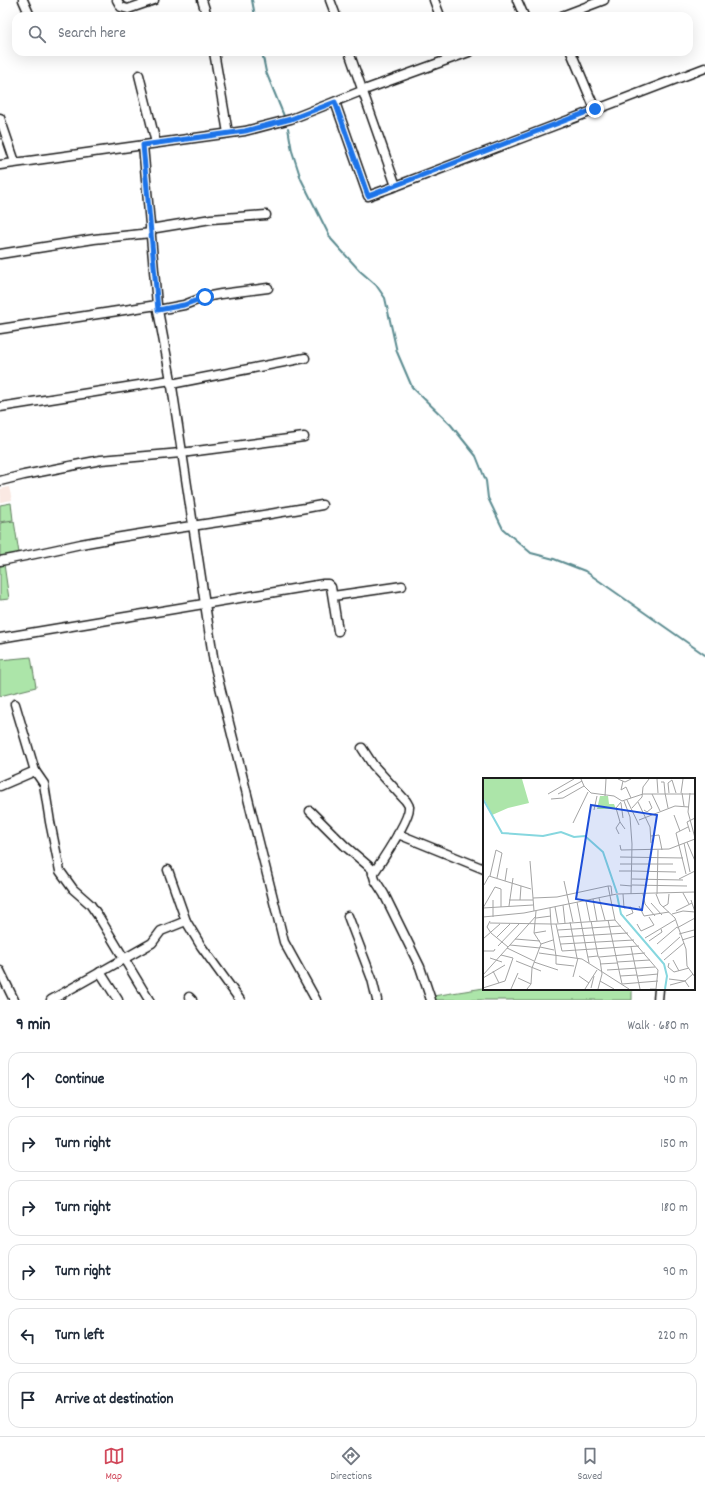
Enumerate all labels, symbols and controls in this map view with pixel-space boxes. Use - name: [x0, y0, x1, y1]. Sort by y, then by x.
- search box: [12, 12, 693, 56]
- icon: search: [26, 23, 48, 45]
- text: Search here: [58, 23, 126, 45]
- route end: [586, 100, 604, 118]
- route start: [196, 288, 214, 306]
- inset map: [483, 778, 695, 990]
- text: 9 min: [16, 1014, 50, 1038]
- text: Walk · 680 m: [628, 1017, 689, 1036]
- icon: ahead: [17, 1069, 39, 1091]
- text: Continue: [55, 1069, 104, 1091]
- text: 40 m: [664, 1071, 688, 1090]
- icon: right: [17, 1133, 39, 1155]
- text: Turn right: [55, 1133, 111, 1155]
- text: 150 m: [660, 1135, 688, 1154]
- icon: right: [17, 1197, 39, 1219]
- text: Turn right: [55, 1197, 111, 1219]
- text: 180 m: [661, 1199, 688, 1218]
- icon: right: [17, 1261, 39, 1283]
- text: Turn right: [55, 1261, 111, 1283]
- text: 90 m: [663, 1263, 688, 1282]
- icon: left: [17, 1325, 39, 1347]
- text: Turn left: [55, 1325, 104, 1347]
- text: 220 m: [658, 1327, 688, 1346]
- icon: arrive: [17, 1389, 39, 1411]
- text: Arrive at destination: [55, 1389, 173, 1411]
- tab: Map: [103, 1445, 125, 1485]
- tab: Directions: [330, 1445, 372, 1485]
- tab: Saved: [578, 1445, 602, 1485]

